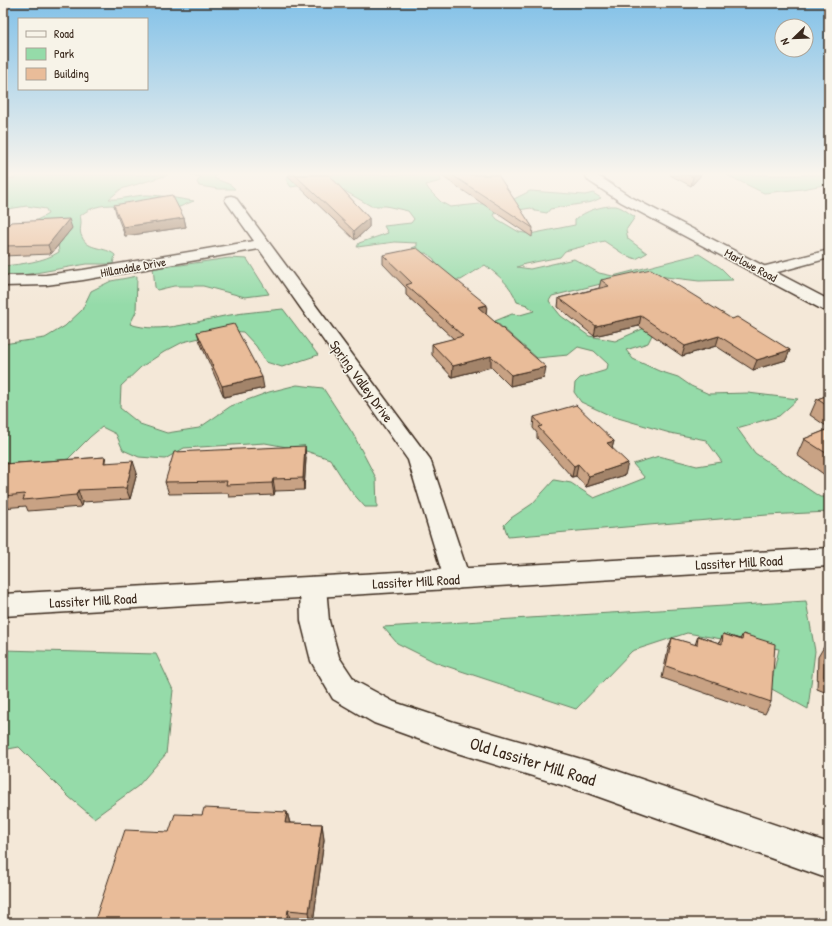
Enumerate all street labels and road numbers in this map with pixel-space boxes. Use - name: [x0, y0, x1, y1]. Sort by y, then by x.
- street label: Marlowe Road: [722, 244, 781, 286]
- street label: Hillandale Drive: [99, 253, 167, 281]
- street label: Spring Valley Drive: [325, 336, 398, 427]
- street label: Lassiter Mill Road: [695, 550, 784, 574]
- street label: Lassiter Mill Road: [372, 569, 461, 593]
- street label: Lassiter Mill Road: [49, 588, 138, 612]
- street label: Old Lassiter Mill Road: [467, 731, 599, 791]

